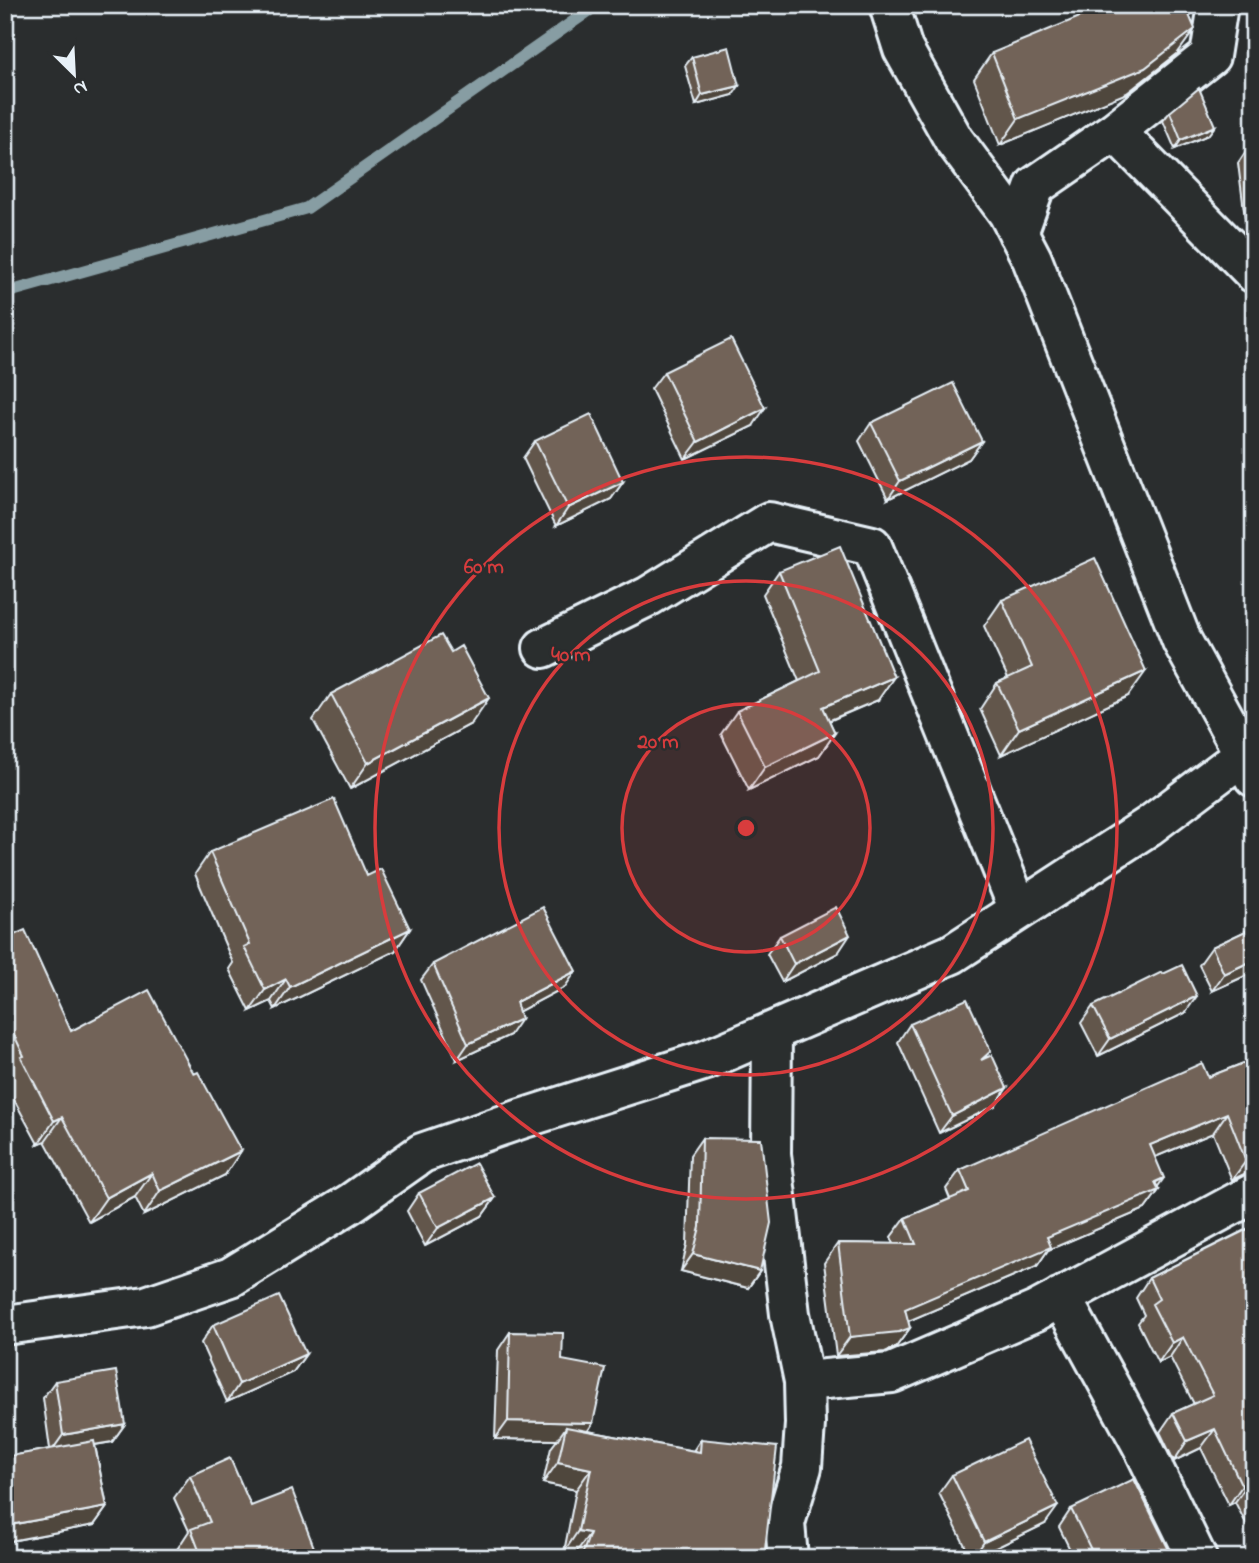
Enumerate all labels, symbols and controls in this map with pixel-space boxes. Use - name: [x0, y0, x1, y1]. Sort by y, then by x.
- north arrow: [38, 38, 108, 108]
- text: N: [68, 72, 91, 102]
- text: 60 m: [464, 553, 504, 583]
- text: 40 m: [551, 641, 591, 671]
- text: 20 m: [636, 728, 679, 758]
- centre of rings: [734, 816, 758, 840]

